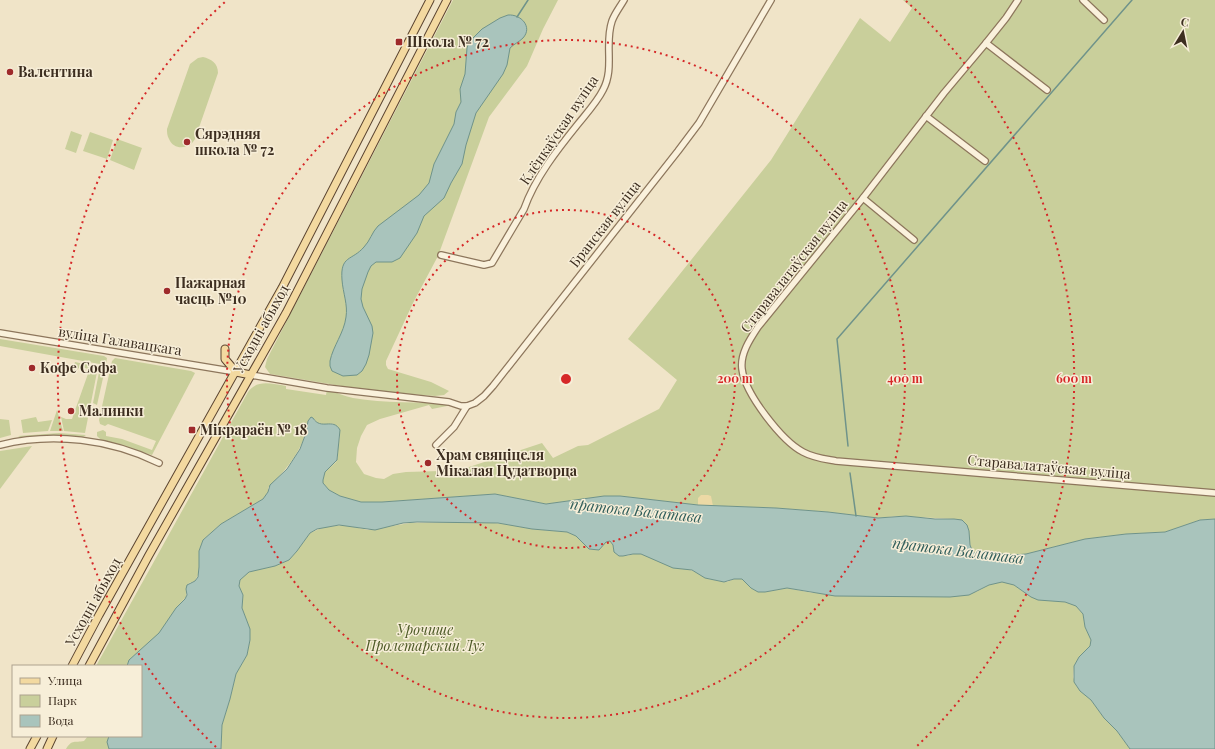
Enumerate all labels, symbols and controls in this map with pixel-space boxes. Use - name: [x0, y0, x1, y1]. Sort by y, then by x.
- north arrow: [1163, 12, 1203, 52]
- text: С: [1180, 14, 1190, 30]
- place label: Школа № 72: [407, 32, 489, 51]
- marker: Школа № 72: [394, 37, 404, 47]
- place label: Валентина: [18, 62, 93, 81]
- marker: Валентина: [5, 67, 15, 77]
- street label: Клёнкаўская вуліца: [515, 71, 602, 188]
- place label: Сярэдняя школа № 72: [195, 124, 274, 159]
- marker: Сярэдняя школа № 72: [182, 137, 192, 147]
- street label: Бранская вуліца: [565, 176, 645, 271]
- street label: Старавалатаўская вуліца: [736, 195, 852, 336]
- place label: Пажарная часць №10: [175, 273, 246, 308]
- street label: Усходні абыход: [228, 280, 293, 377]
- marker: Пажарная часць №10: [162, 286, 172, 296]
- street label: вуліца Галавацкага: [57, 321, 183, 360]
- place label: Кофе Софа: [40, 358, 118, 377]
- marker: Кофе Софа: [27, 363, 37, 373]
- text: 200 m: [717, 370, 753, 386]
- text: 400 m: [887, 370, 923, 386]
- text: 600 m: [1056, 370, 1092, 386]
- centre of rings: [559, 372, 573, 386]
- place label: Малинки: [79, 401, 144, 420]
- marker: Малинки: [66, 406, 76, 416]
- place label: Мікрараён № 18: [200, 420, 308, 439]
- marker: Мікрараён № 18: [187, 425, 197, 435]
- place label: Храм свяціцеля Мікалая Цудатворца: [436, 445, 578, 480]
- street label: Старавалатаўская вуліца: [967, 450, 1132, 483]
- marker: Храм свяціцеля Мікалая Цудатворца: [423, 458, 433, 468]
- water label: пратока Валатава: [569, 493, 703, 527]
- water label: пратока Валатава: [891, 532, 1025, 568]
- street label: Усходні абыход: [60, 553, 125, 650]
- park label: Урочище Пролетарский Луг: [364, 620, 485, 655]
- legend: [12, 665, 142, 737]
- text: Улица: [47, 672, 82, 688]
- text: Парк: [48, 692, 77, 708]
- text: Вода: [48, 712, 74, 728]

